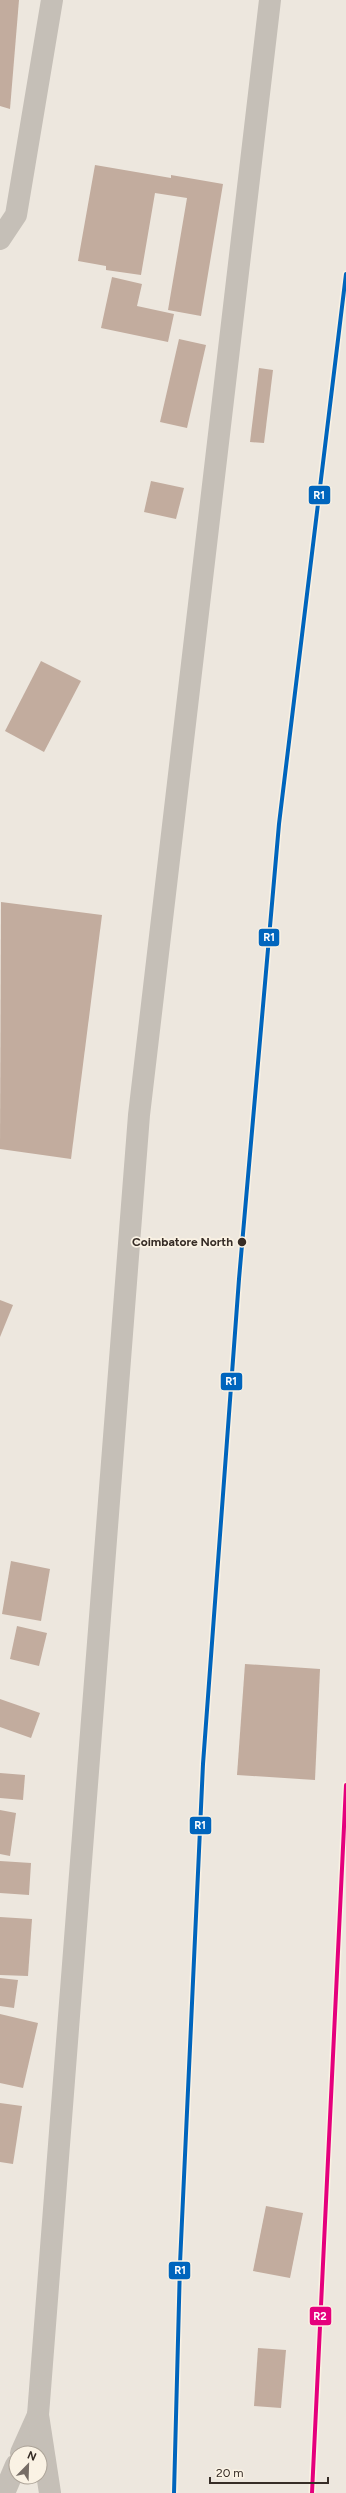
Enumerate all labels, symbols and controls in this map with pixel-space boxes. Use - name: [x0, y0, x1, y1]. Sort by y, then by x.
- line badge: R1: [308, 485, 331, 505]
- text: R1: [313, 489, 325, 502]
- line badge: R1: [258, 928, 280, 947]
- text: R1: [263, 931, 275, 944]
- place label: Coimbatore North: [132, 1235, 233, 1249]
- marker: Coimbatore North: [236, 1236, 248, 1248]
- line badge: R1: [220, 1372, 243, 1391]
- text: R1: [225, 1375, 237, 1388]
- line badge: R1: [189, 1816, 212, 1835]
- text: R1: [194, 1819, 206, 1832]
- line badge: R1: [168, 2261, 191, 2280]
- text: R1: [174, 2264, 186, 2277]
- line badge: R2: [309, 2306, 332, 2326]
- text: R2: [313, 2310, 327, 2323]
- north arrow: [8, 2445, 48, 2485]
- text: N: [25, 2449, 38, 2464]
- scale bar: [210, 2459, 328, 2485]
- text: 20 m: [216, 2466, 244, 2480]

